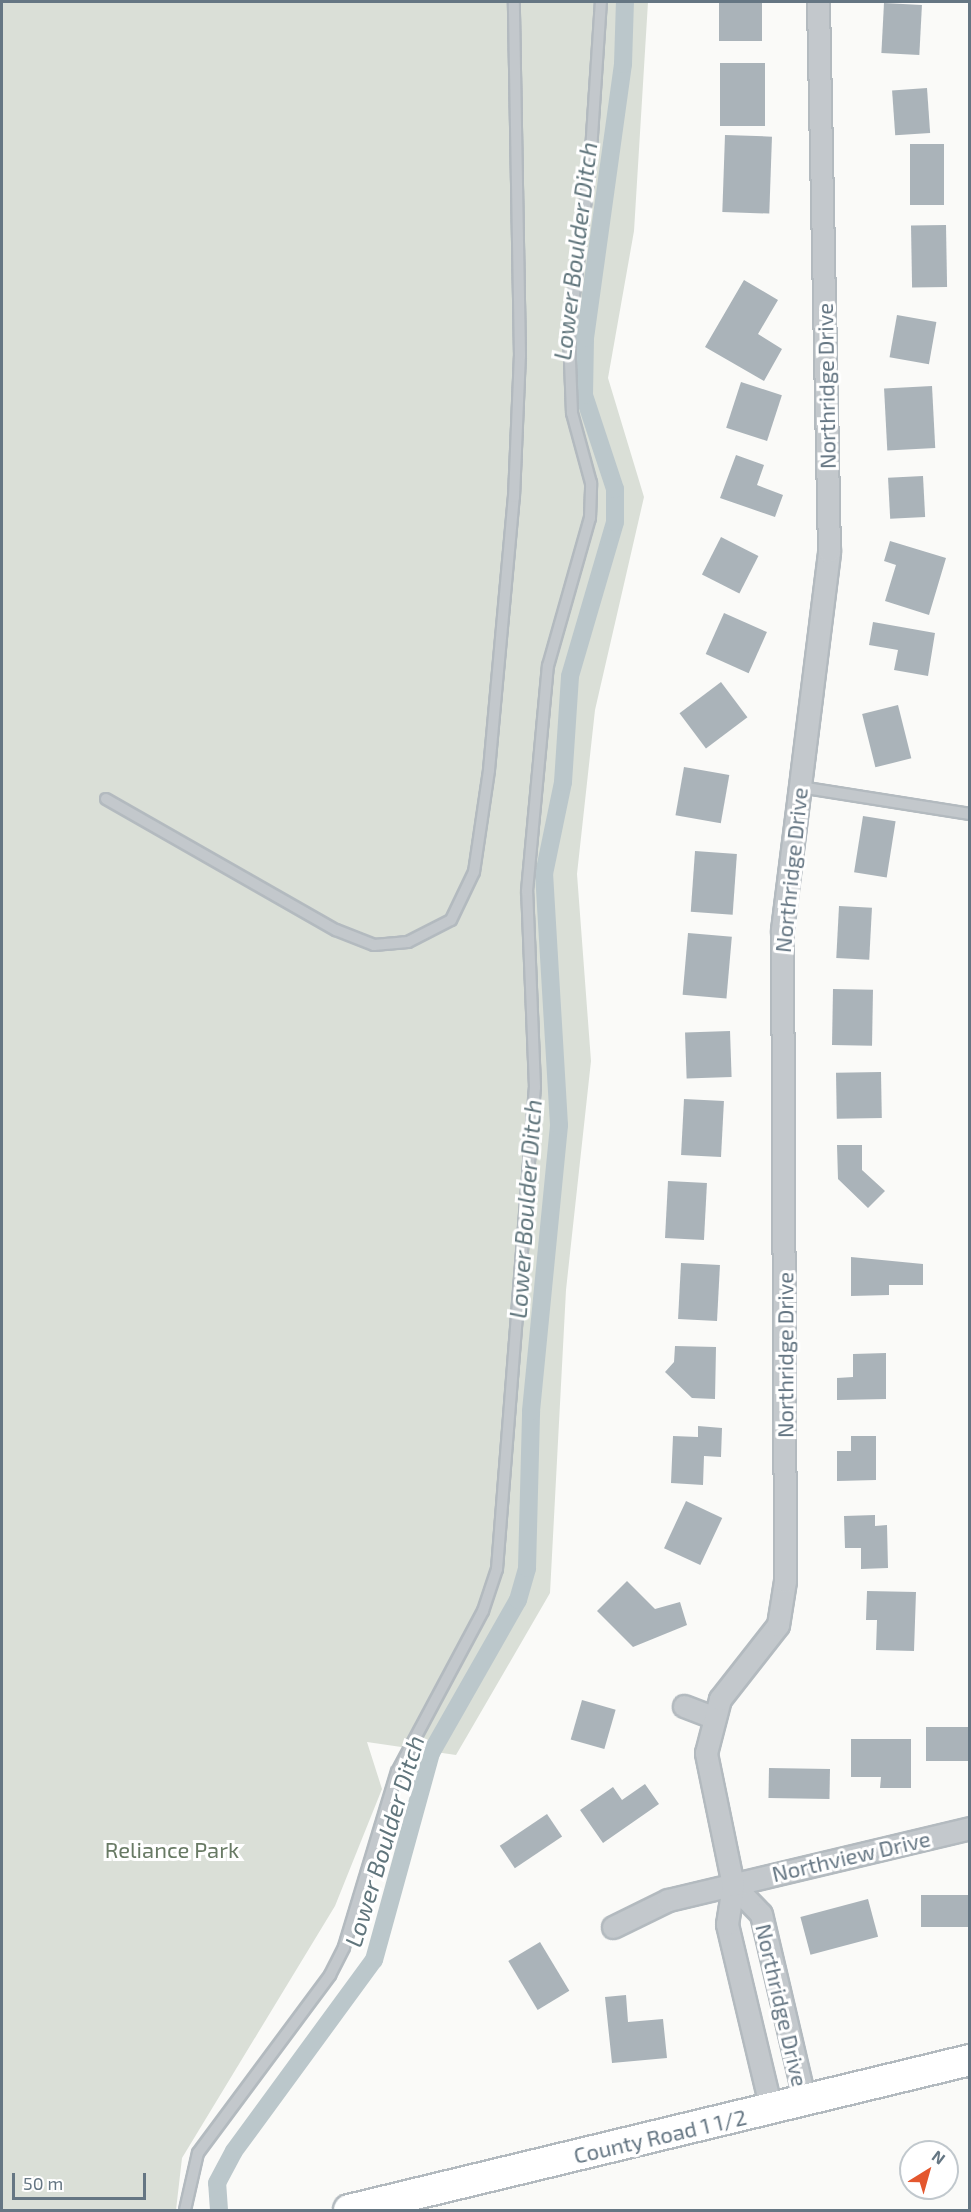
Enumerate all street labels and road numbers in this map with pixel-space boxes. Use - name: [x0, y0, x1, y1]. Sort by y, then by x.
- street label: Northridge Drive: [811, 303, 841, 469]
- street label: Northridge Drive: [769, 786, 813, 954]
- street label: Northridge Drive: [772, 1272, 798, 1438]
- street label: Northview Drive: [769, 1825, 933, 1887]
- street label: Northridge Drive: [750, 1921, 814, 2089]
- street label: County Road 1 1/2: [571, 2103, 749, 2169]

